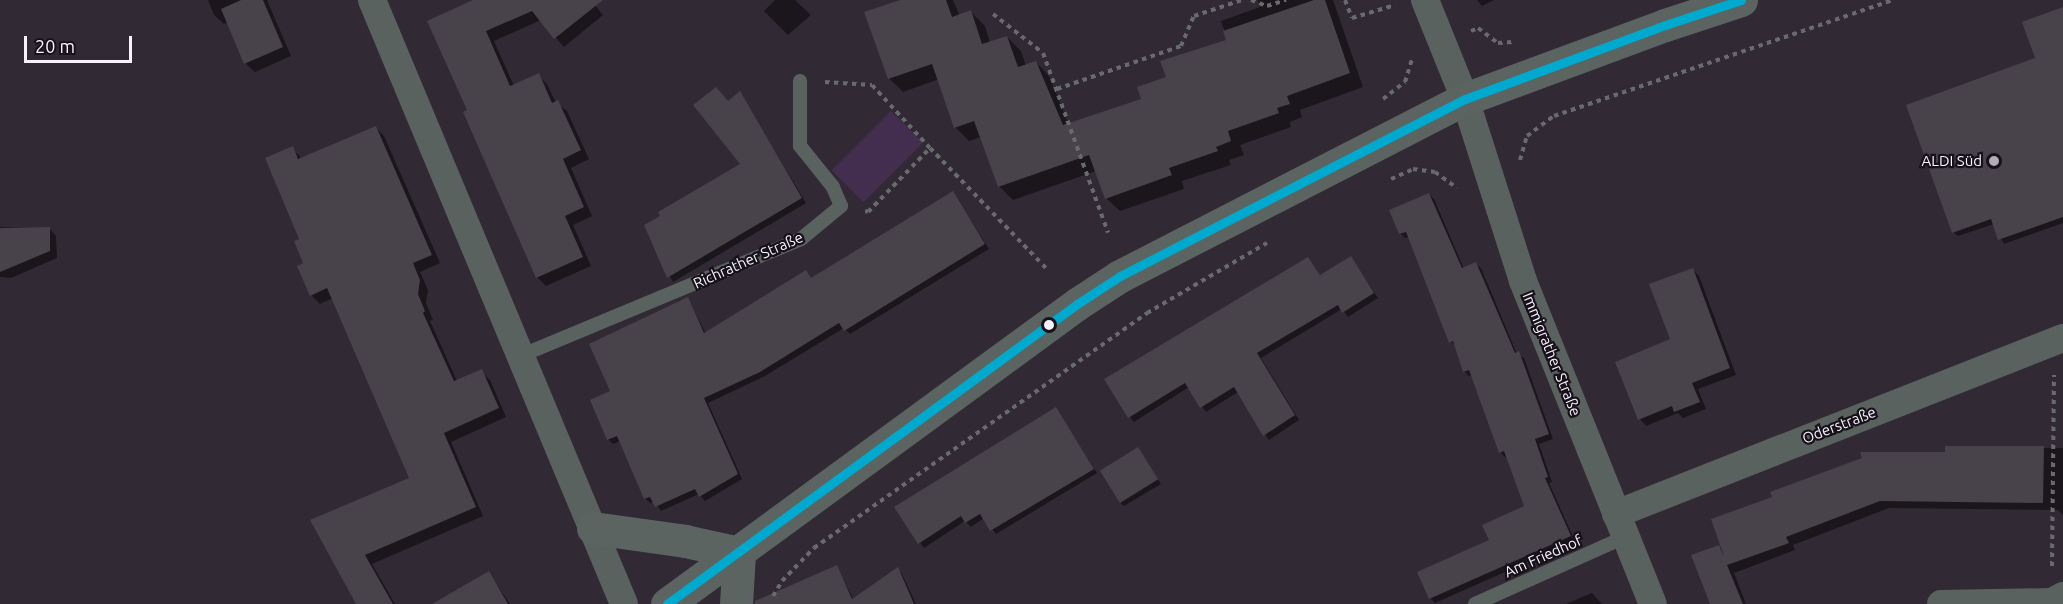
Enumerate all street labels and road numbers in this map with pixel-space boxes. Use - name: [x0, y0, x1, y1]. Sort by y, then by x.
- street label: Richrather Straße: [690, 228, 806, 292]
- street label: Immigrather Straße: [1519, 290, 1585, 418]
- street label: Oderstraße: [1800, 403, 1878, 447]
- street label: Am Friedhof: [1501, 531, 1585, 581]

